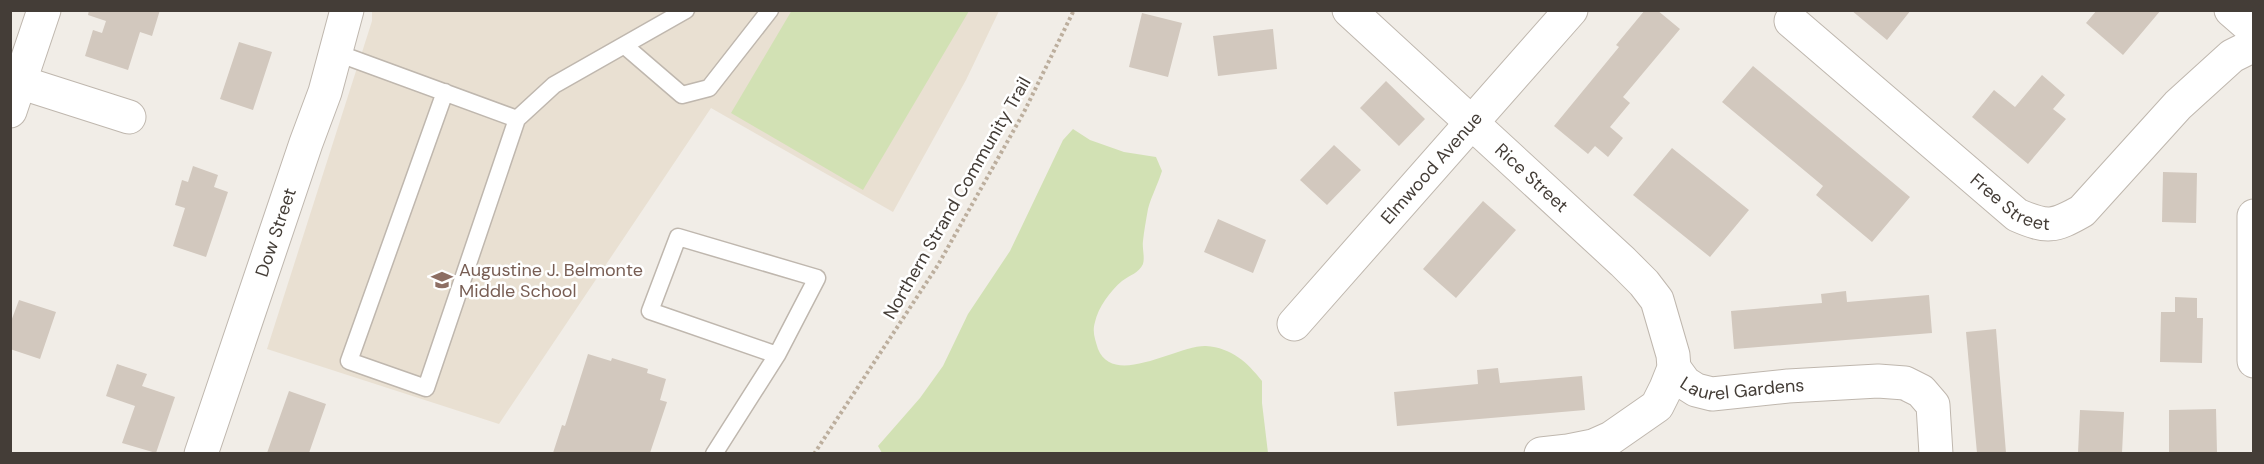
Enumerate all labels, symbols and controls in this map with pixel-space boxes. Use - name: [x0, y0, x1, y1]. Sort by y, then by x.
- street label: Northern Strand Community Trail: [878, 73, 1036, 323]
- street label: Elmwood Avenue: [1376, 107, 1488, 229]
- street label: Rice Street: [1490, 138, 1573, 218]
- street label: Free Street: [1965, 168, 2050, 236]
- street label: Dow Street: [250, 185, 302, 280]
- place label: Augustine J. Belmonte Middle School: [459, 258, 643, 303]
- school or university icon: Augustine J. Belmonte Middle School: [430, 268, 454, 292]
- street label: Laurel Gardens: [1676, 371, 1805, 407]

